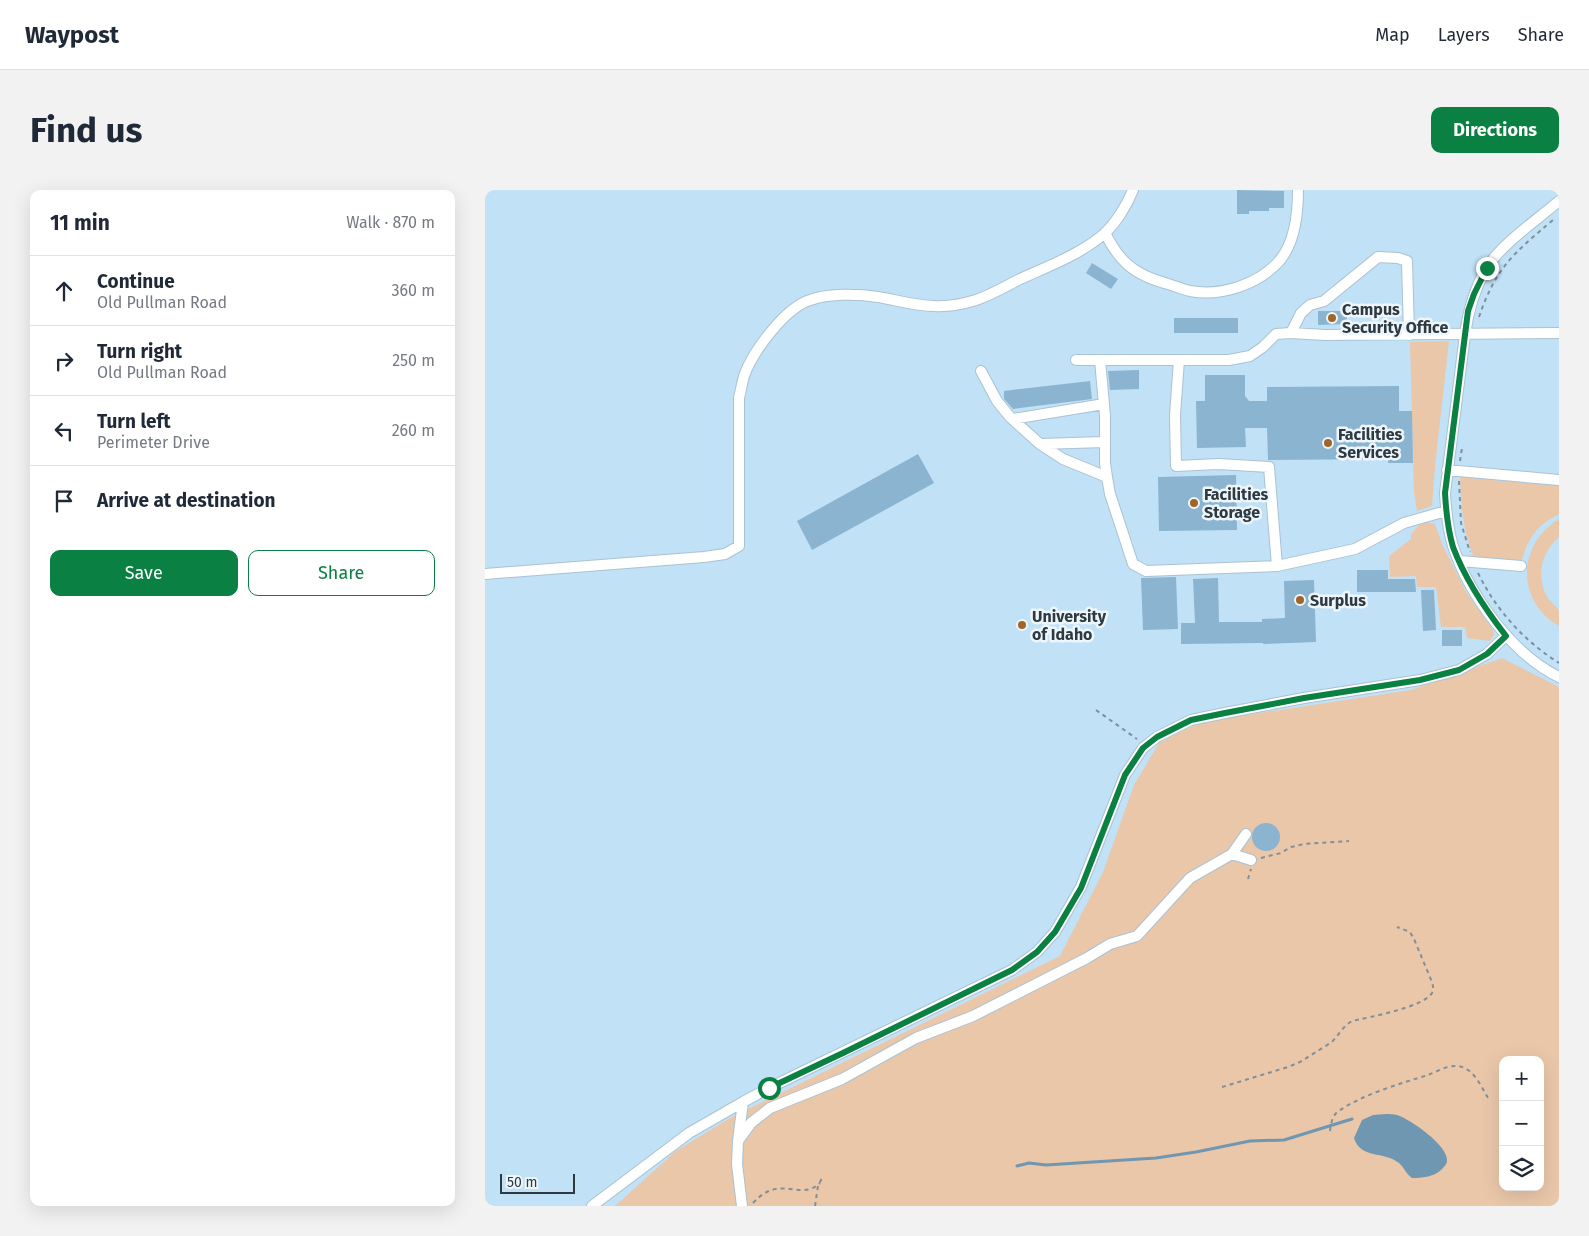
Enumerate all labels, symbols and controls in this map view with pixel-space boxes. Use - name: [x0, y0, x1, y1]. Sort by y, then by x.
- text: Waypost: [25, 21, 119, 49]
- text: Map: [1375, 24, 1410, 46]
- text: Layers: [1438, 24, 1490, 46]
- text: Share: [1518, 24, 1564, 46]
- button: Directions: [1431, 107, 1559, 153]
- text: Find us: [30, 109, 142, 151]
- text: 11 min: [50, 210, 110, 236]
- text: Walk · 870 m: [346, 213, 435, 232]
- route end: [1476, 257, 1499, 280]
- text: Continue: [97, 270, 175, 293]
- icon: ahead: [50, 277, 78, 305]
- text: 360 m: [392, 281, 435, 300]
- text: Old Pullman Road: [97, 293, 227, 312]
- place label: Campus Security Office: [1342, 300, 1448, 337]
- marker: Campus Security Office: [1326, 312, 1338, 324]
- text: Turn right: [97, 340, 182, 363]
- icon: right: [50, 347, 78, 375]
- text: 250 m: [392, 351, 435, 370]
- text: Old Pullman Road: [97, 363, 227, 382]
- text: Turn left: [97, 410, 171, 433]
- icon: left: [50, 417, 78, 445]
- text: 260 m: [392, 421, 435, 440]
- place label: Facilities Services: [1338, 425, 1403, 462]
- text: Perimeter Drive: [97, 433, 210, 452]
- marker: Facilities Services: [1322, 437, 1334, 449]
- place label: Facilities Storage: [1204, 485, 1269, 522]
- icon: arrive: [50, 487, 78, 515]
- text: Arrive at destination: [97, 489, 276, 512]
- marker: Facilities Storage: [1188, 497, 1200, 509]
- button: Save: [50, 550, 238, 596]
- button: Share: [248, 550, 435, 596]
- place label: Surplus: [1310, 591, 1366, 610]
- marker: Surplus: [1294, 594, 1306, 606]
- place label: University of Idaho: [1032, 607, 1107, 644]
- marker: University of Idaho: [1016, 619, 1028, 631]
- map controls: [1499, 1056, 1544, 1191]
- button: +: [1499, 1056, 1544, 1101]
- route start: [758, 1077, 781, 1100]
- button: −: [1499, 1101, 1544, 1146]
- button: layers: [1499, 1146, 1544, 1191]
- scale bar: [500, 1171, 575, 1194]
- text: 50 m: [507, 1174, 538, 1191]

